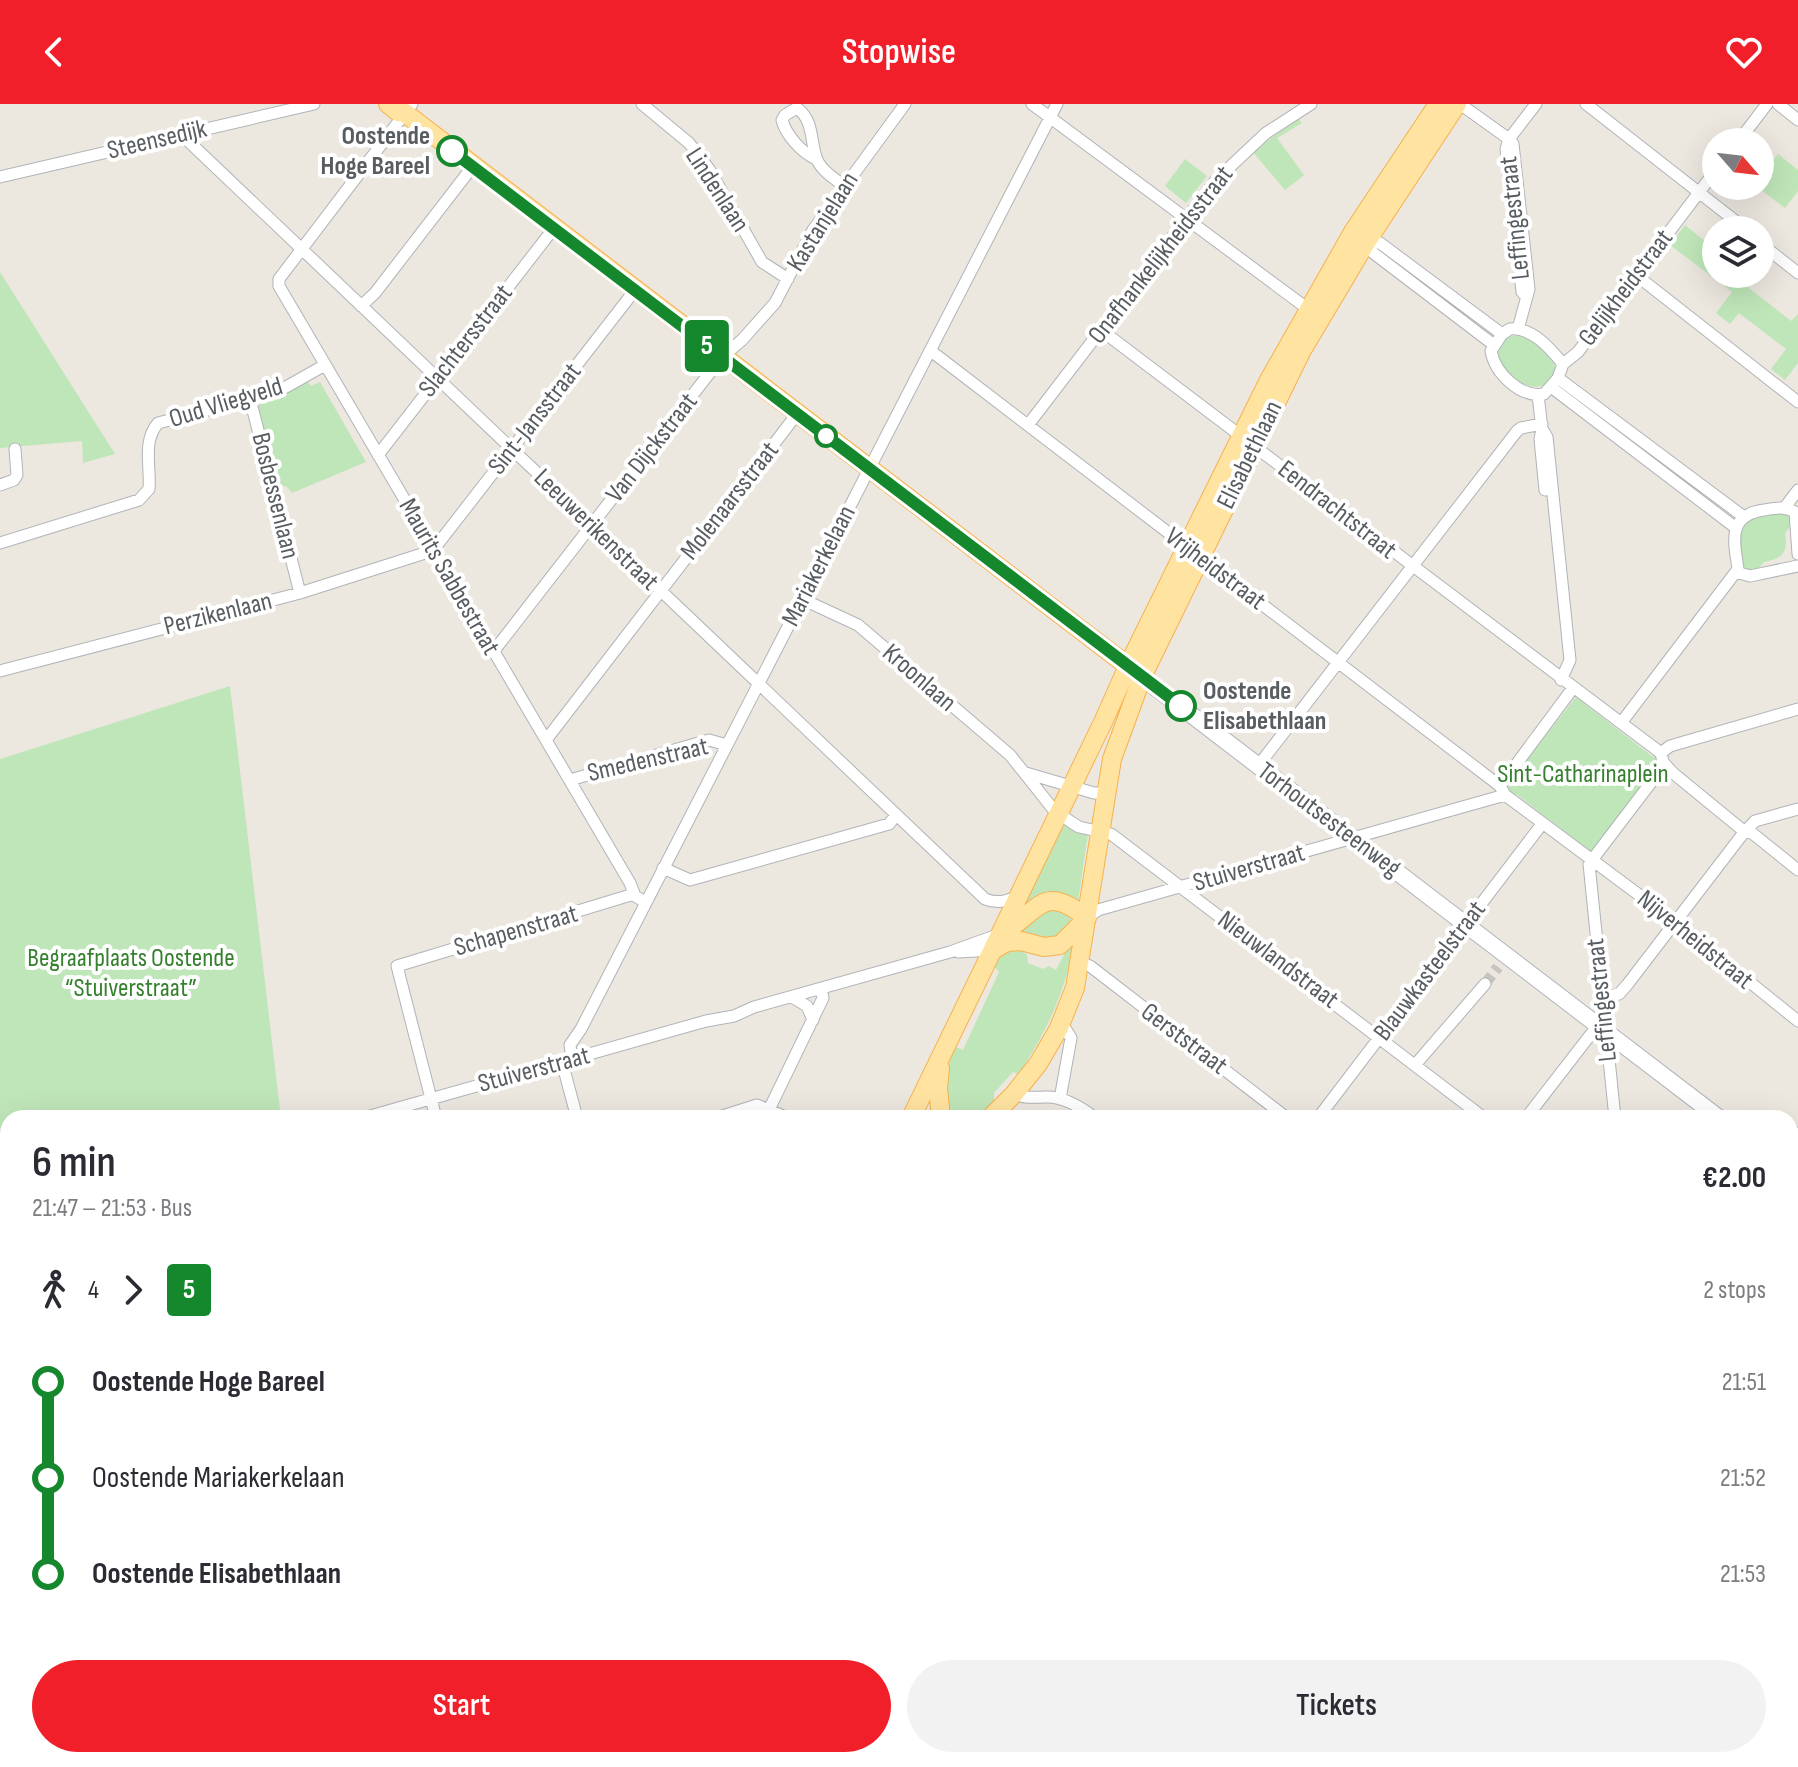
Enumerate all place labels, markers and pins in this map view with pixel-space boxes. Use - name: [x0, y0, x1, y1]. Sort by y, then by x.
- place label: Oostende Hoge Bareel: [321, 121, 430, 182]
- marker: Oostende Hoge Bareel: [437, 136, 467, 166]
- unlabelled marker: [815, 425, 837, 447]
- place label: Oostende Elisabethlaan: [1203, 676, 1326, 737]
- marker: Oostende Elisabethlaan: [1166, 691, 1196, 721]

